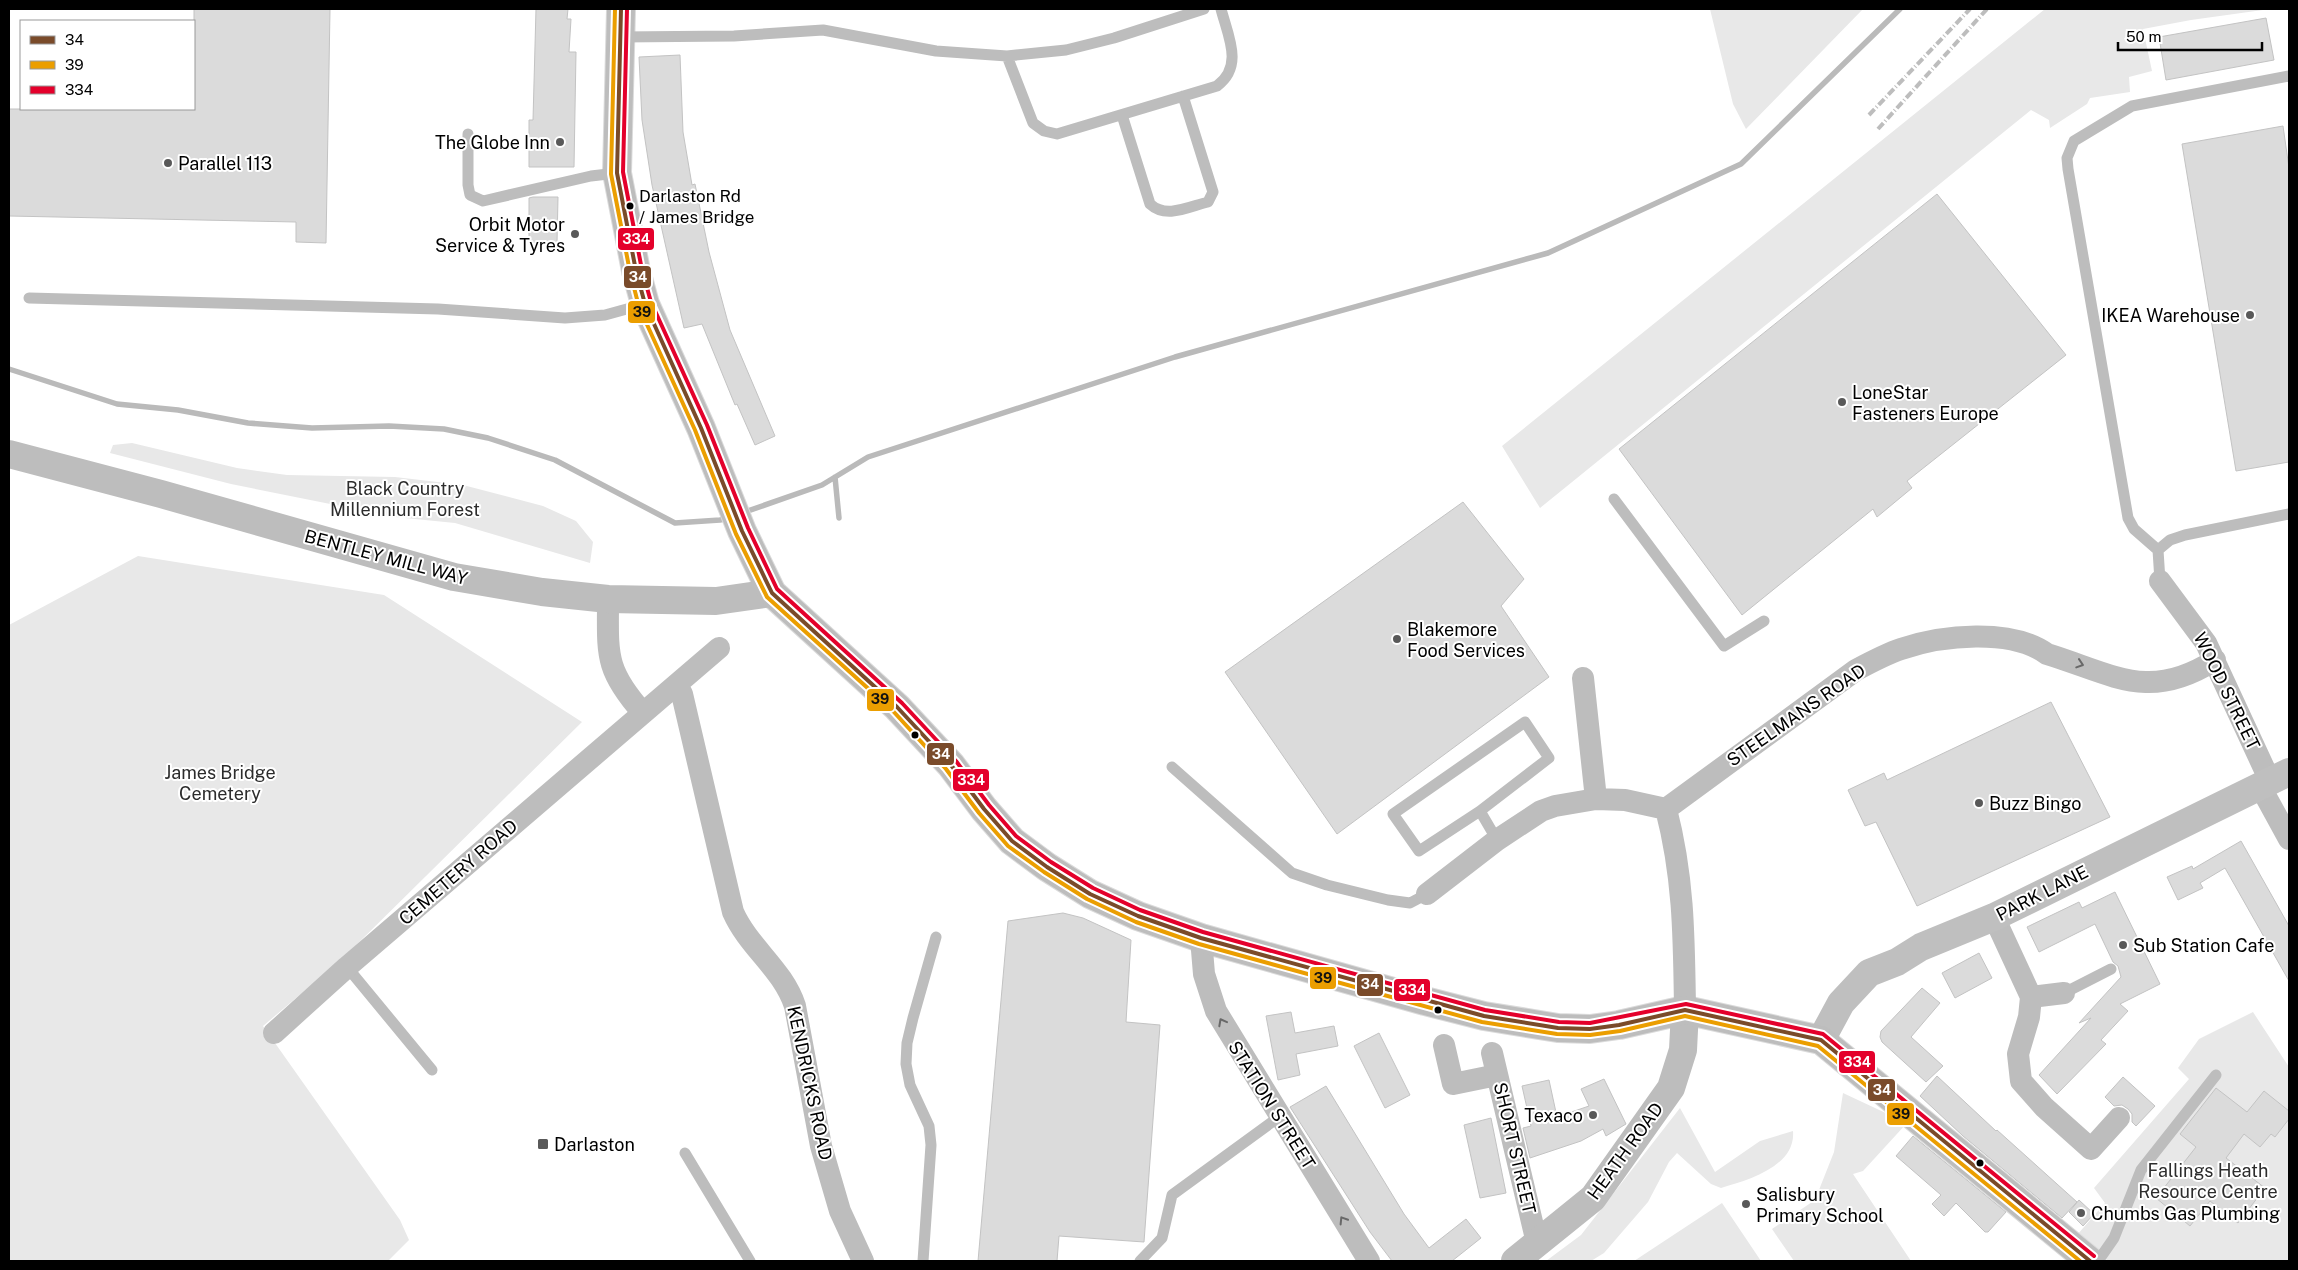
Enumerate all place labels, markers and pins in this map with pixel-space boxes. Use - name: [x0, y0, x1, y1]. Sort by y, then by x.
- place label: The Globe Inn: [435, 132, 550, 153]
- marker: The Globe Inn: [554, 136, 566, 148]
- place label: Parallel 113: [178, 153, 272, 174]
- marker: Parallel 113: [162, 157, 174, 169]
- place label: Darlaston Rd / James Bridge: [639, 186, 754, 227]
- marker: Darlaston Rd / James Bridge: [625, 201, 635, 211]
- place label: Orbit Motor Service & Tyres: [435, 214, 565, 256]
- marker: Orbit Motor Service & Tyres: [569, 228, 581, 240]
- place label: IKEA Warehouse: [2101, 305, 2240, 326]
- marker: IKEA Warehouse: [2244, 309, 2256, 321]
- place label: LoneStar Fasteners Europe: [1852, 382, 1999, 424]
- marker: LoneStar Fasteners Europe: [1836, 396, 1848, 408]
- place label: Blakemore Food Services: [1407, 619, 1525, 661]
- marker: Blakemore Food Services: [1391, 633, 1403, 645]
- unlabelled marker: [910, 730, 920, 740]
- place label: Buzz Bingo: [1989, 793, 2082, 814]
- marker: Buzz Bingo: [1973, 797, 1985, 809]
- place label: Sub Station Cafe: [2133, 935, 2274, 956]
- marker: Sub Station Cafe: [2117, 939, 2129, 951]
- unlabelled marker: [1433, 1005, 1443, 1015]
- place label: Texaco: [1524, 1105, 1583, 1126]
- marker: Texaco: [1587, 1109, 1599, 1121]
- place label: Darlaston: [554, 1134, 635, 1155]
- marker: Darlaston: [536, 1137, 550, 1151]
- unlabelled marker: [1975, 1158, 1985, 1168]
- place label: Salisbury Primary School: [1756, 1184, 1884, 1226]
- marker: Salisbury Primary School: [1740, 1198, 1752, 1210]
- place label: Chumbs Gas Plumbing: [2091, 1203, 2280, 1224]
- marker: Chumbs Gas Plumbing: [2075, 1207, 2087, 1219]

